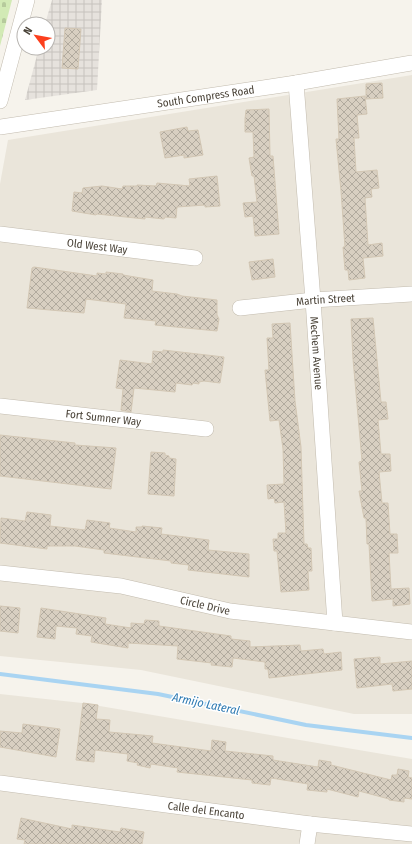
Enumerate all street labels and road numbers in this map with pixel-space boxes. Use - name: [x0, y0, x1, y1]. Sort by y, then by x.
- street label: South Compress Road: [156, 83, 255, 110]
- street label: Old West Way: [66, 236, 128, 256]
- street label: Martin Street: [295, 291, 356, 308]
- street label: Mechem Avenue: [308, 316, 326, 390]
- street label: Fort Sumner Way: [65, 407, 142, 428]
- street label: Circle Drive: [179, 593, 231, 617]
- street label: Calle del Encanto: [167, 799, 246, 822]

